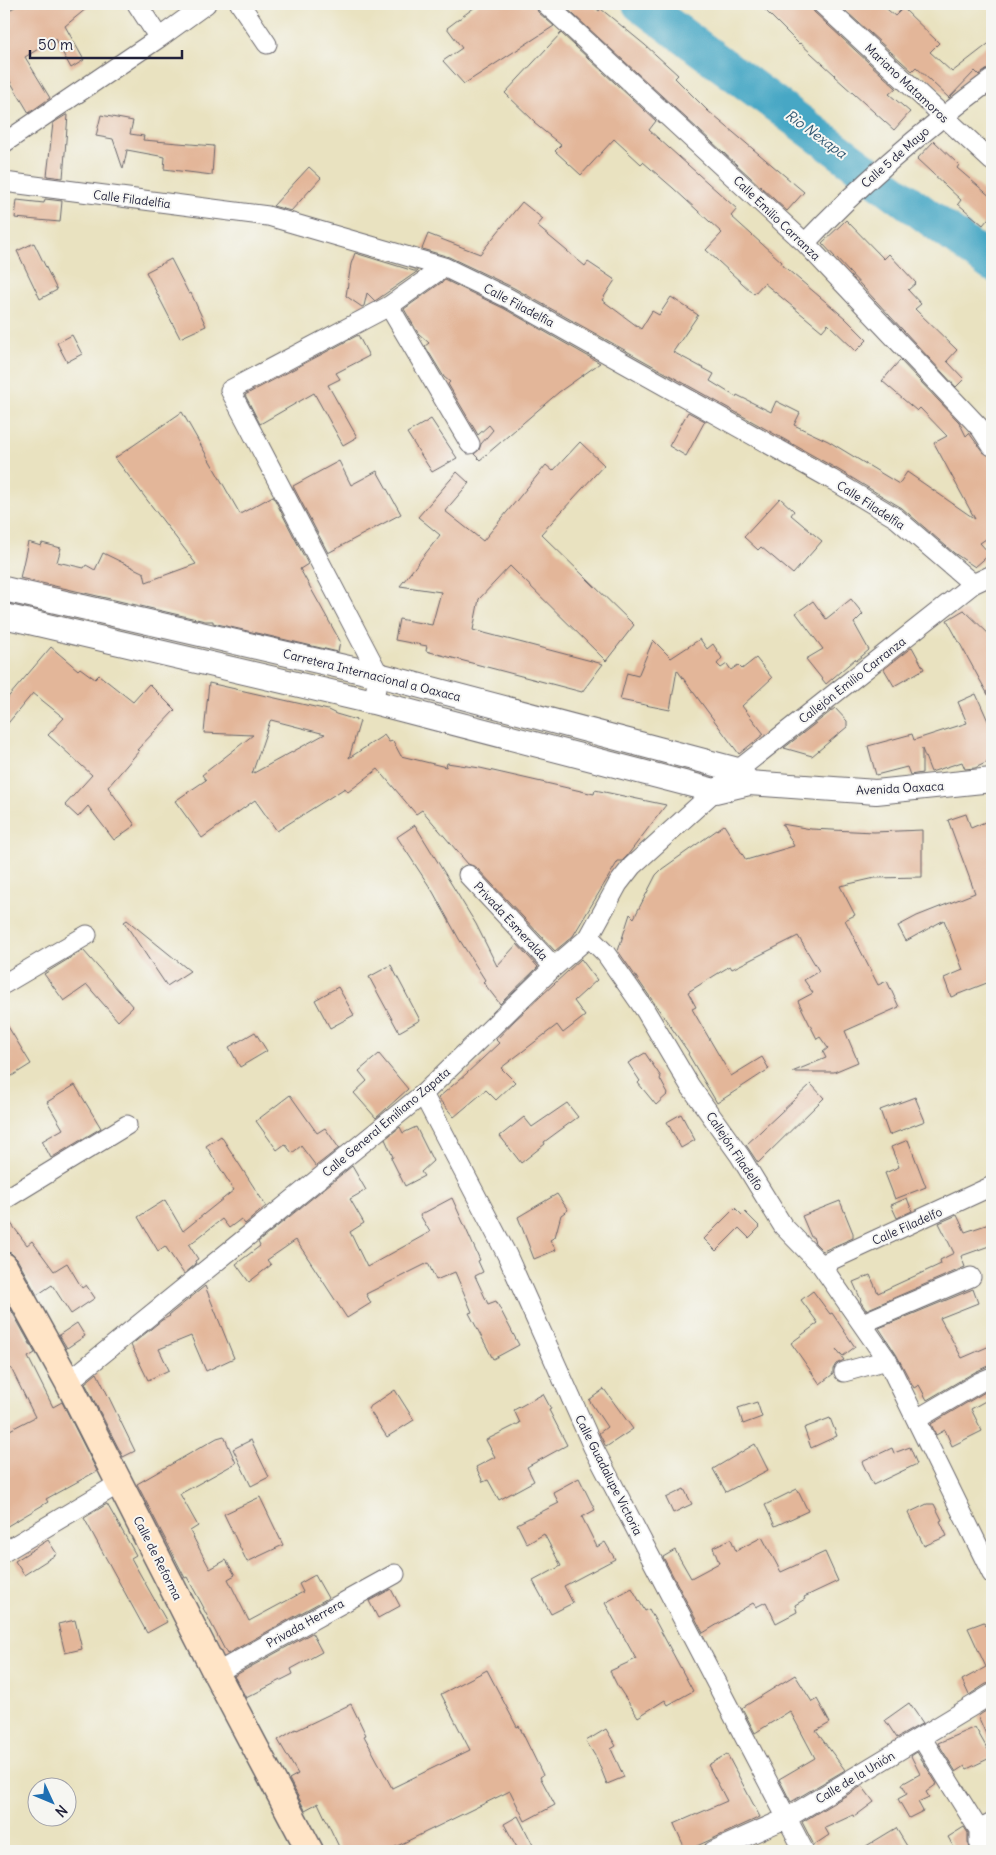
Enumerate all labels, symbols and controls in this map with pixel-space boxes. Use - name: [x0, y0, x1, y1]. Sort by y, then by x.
- scale bar: [30, 28, 182, 60]
- text: 50 m: [38, 35, 73, 54]
- street label: Mariano Matamoros: [862, 40, 952, 126]
- water label: Rio Nexapa: [782, 106, 851, 163]
- street label: Calle 5 de Mayo: [858, 123, 932, 191]
- street label: Calle Emilio Carranza: [730, 173, 824, 263]
- street label: Calle Filadelfia: [92, 187, 172, 211]
- street label: Calle Filadelfia: [481, 280, 557, 330]
- street label: Calle Filadelfia: [834, 477, 908, 533]
- street label: Callejón Emilio Carranza: [796, 634, 909, 726]
- street label: Carretera Internacional a Oaxaca: [282, 646, 463, 704]
- street label: Avenida Oaxaca: [856, 778, 944, 798]
- street label: Privada Esmeralda: [471, 879, 551, 963]
- street label: Calle General Emiliano Zapata: [319, 1064, 453, 1180]
- street label: Callejón Filadelfo: [703, 1109, 767, 1193]
- street label: Calle Filadelfo: [870, 1204, 945, 1248]
- street label: Calle Guadalupe Victoria: [572, 1412, 646, 1538]
- street label: Calle de Reforma: [130, 1513, 186, 1603]
- street label: Privada Herrera: [263, 1595, 347, 1651]
- street label: Calle de la Unión: [813, 1748, 897, 1806]
- north arrow: [28, 1778, 78, 1828]
- text: N: [52, 1801, 71, 1821]

